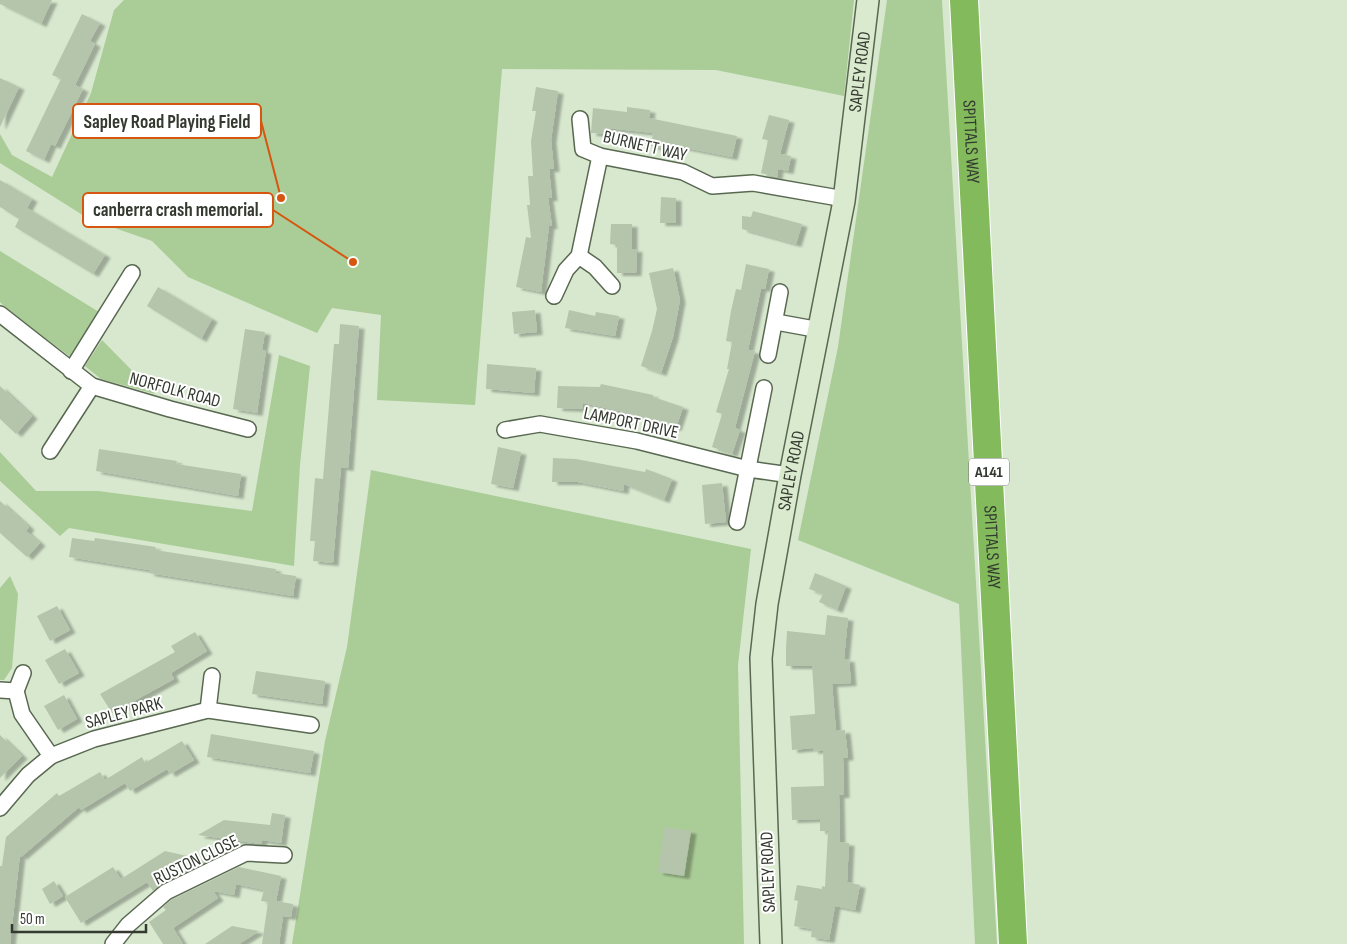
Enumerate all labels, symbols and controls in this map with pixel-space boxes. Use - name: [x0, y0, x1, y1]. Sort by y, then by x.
- street label: SAPLEY ROAD: [844, 30, 875, 113]
- street label: SPITTALS WAY: [959, 100, 984, 185]
- callout: Sapley Road Playing Field: [73, 104, 261, 138]
- text: Sapley Road Playing Field: [83, 111, 251, 134]
- street label: BURNETT WAY: [601, 126, 689, 166]
- callout: canberra crash memorial.: [83, 193, 273, 227]
- text: canberra crash memorial.: [93, 199, 263, 222]
- street label: NORFOLK ROAD: [127, 368, 223, 412]
- street label: LAMPORT DRIVE: [582, 403, 680, 443]
- street label: SAPLEY ROAD: [773, 429, 809, 512]
- road number: A141: [969, 458, 1009, 486]
- street label: SPITTALS WAY: [980, 505, 1005, 590]
- street label: SAPLEY PARK: [83, 692, 166, 733]
- street label: RUSTON CLOSE: [150, 830, 242, 890]
- street label: SAPLEY ROAD: [756, 831, 780, 913]
- scale bar: [12, 902, 146, 934]
- text: 50 m: [20, 910, 45, 929]

